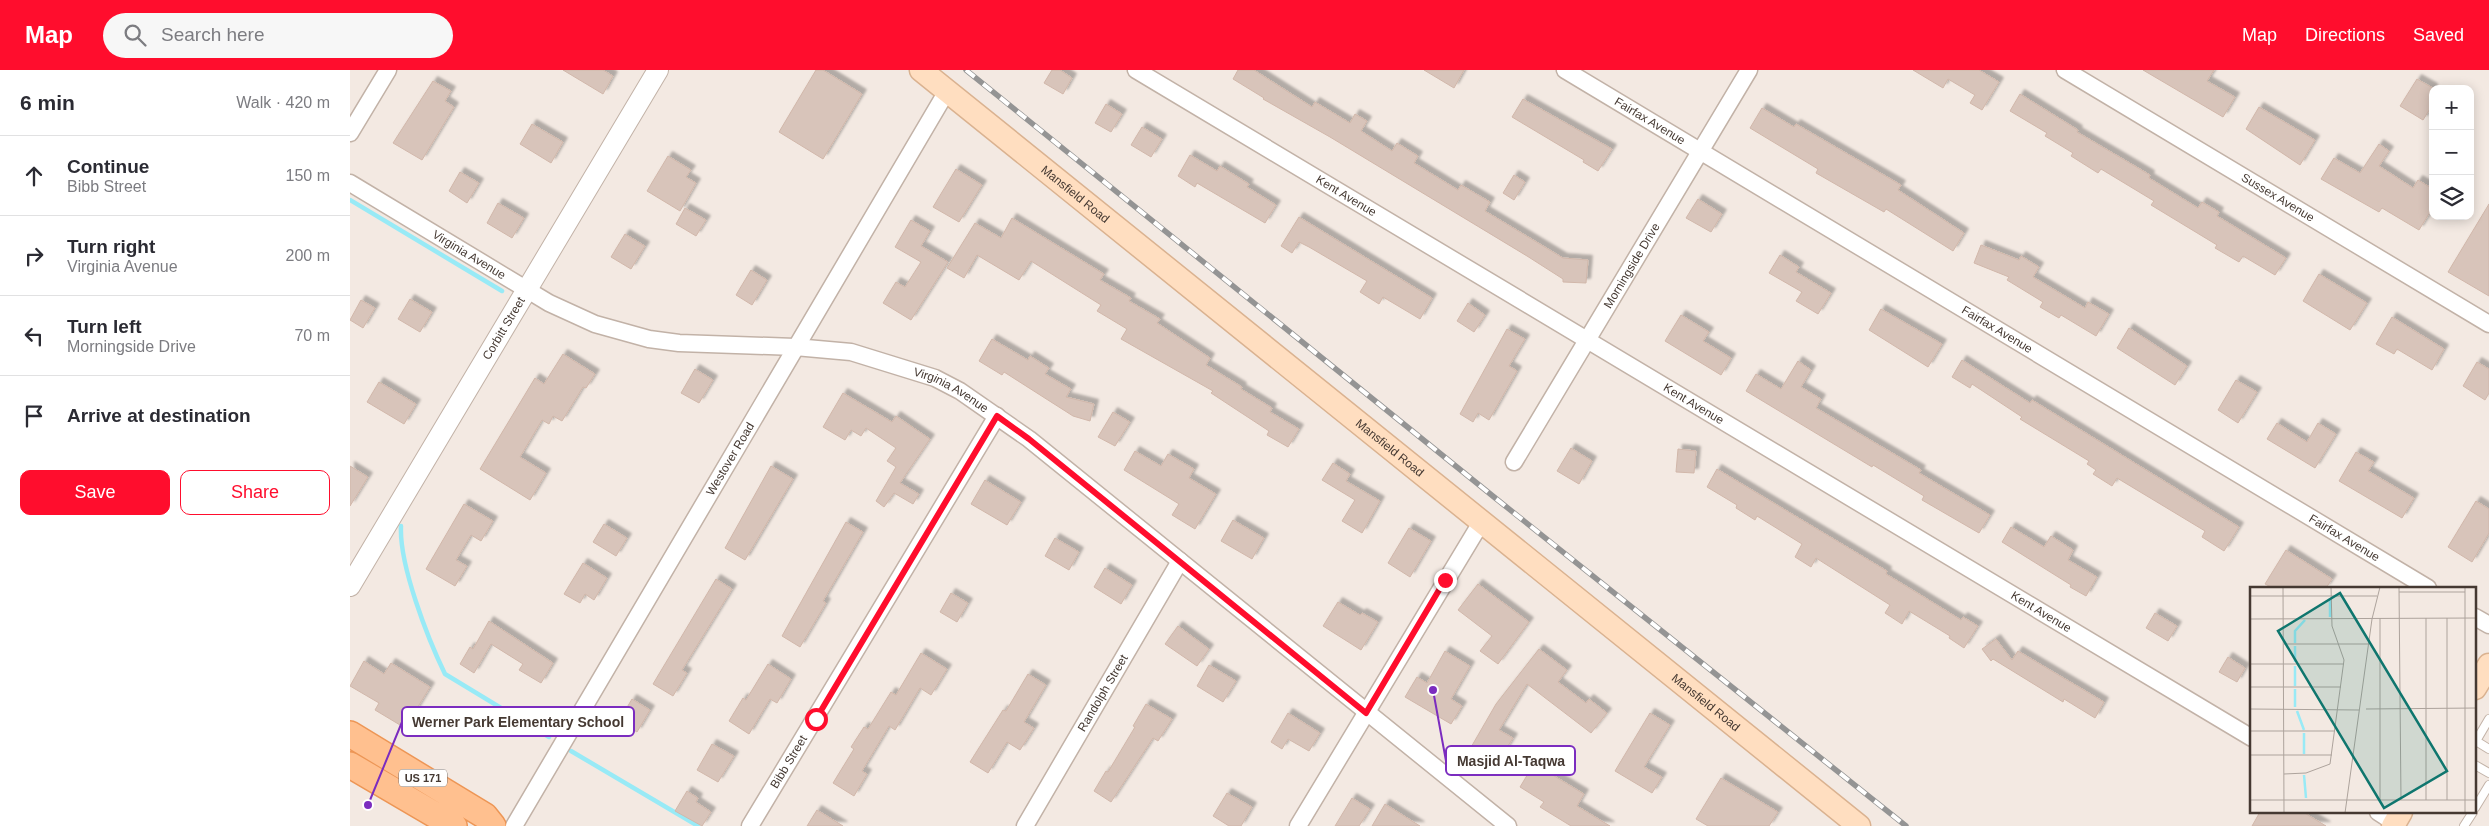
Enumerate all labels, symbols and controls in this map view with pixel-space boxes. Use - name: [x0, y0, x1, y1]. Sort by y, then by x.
- search box: [103, 13, 453, 58]
- text: Map: [25, 21, 73, 48]
- icon: search: [121, 21, 149, 49]
- text: Search here: [161, 24, 265, 45]
- text: Map: [2242, 25, 2277, 45]
- text: Directions: [2305, 25, 2385, 45]
- text: Saved: [2413, 25, 2464, 45]
- map controls: [2429, 85, 2474, 220]
- button: +: [2429, 85, 2474, 130]
- text: 6 min: [20, 91, 75, 114]
- text: Walk · 420 m: [236, 94, 330, 111]
- street label: Fairfax Avenue: [1612, 94, 1688, 148]
- button: −: [2429, 130, 2474, 175]
- text: Continue: [67, 156, 149, 177]
- icon: ahead: [20, 162, 48, 190]
- street label: Mansfield Road: [1038, 163, 1112, 226]
- text: 150 m: [286, 167, 330, 184]
- street label: Sussex Avenue: [2239, 170, 2317, 225]
- street label: Kent Avenue: [1313, 172, 1379, 219]
- button: layers: [2429, 175, 2474, 220]
- text: Bibb Street: [67, 178, 146, 195]
- street label: Morningside Drive: [1601, 220, 1663, 311]
- street label: Virginia Avenue: [430, 227, 508, 282]
- text: Turn right: [67, 236, 155, 257]
- icon: right: [20, 242, 48, 270]
- text: 200 m: [286, 247, 330, 264]
- text: Virginia Avenue: [67, 258, 178, 275]
- street label: Corbitt Street: [480, 294, 528, 362]
- street label: Fairfax Avenue: [1959, 303, 2035, 356]
- text: Turn left: [67, 316, 142, 337]
- icon: left: [20, 322, 48, 350]
- text: 70 m: [294, 327, 330, 344]
- text: Morningside Drive: [67, 338, 196, 355]
- street label: Virginia Avenue: [912, 365, 991, 416]
- street label: Kent Avenue: [1661, 380, 1727, 427]
- icon: arrive: [20, 402, 48, 430]
- text: Arrive at destination: [67, 405, 251, 426]
- street label: Mansfield Road: [1353, 416, 1427, 479]
- street label: Westover Road: [703, 420, 757, 498]
- button: Save: [20, 470, 170, 515]
- button: Share: [180, 470, 330, 515]
- street label: Fairfax Avenue: [2307, 511, 2383, 565]
- route end: [1434, 569, 1457, 592]
- inset map: [2250, 587, 2476, 814]
- street label: Kent Avenue: [2008, 588, 2074, 635]
- street label: Randolph Street: [1075, 651, 1131, 734]
- street label: Mansfield Road: [1669, 671, 1743, 734]
- callout: Werner Park Elementary School: [402, 707, 634, 736]
- route start: [805, 708, 828, 731]
- text: Werner Park Elementary School: [412, 714, 624, 730]
- street label: Bibb Street: [767, 732, 810, 791]
- callout: Masjid Al-Taqwa: [1446, 746, 1575, 775]
- text: Masjid Al-Taqwa: [1457, 753, 1565, 769]
- road number: US 171: [399, 770, 447, 786]

